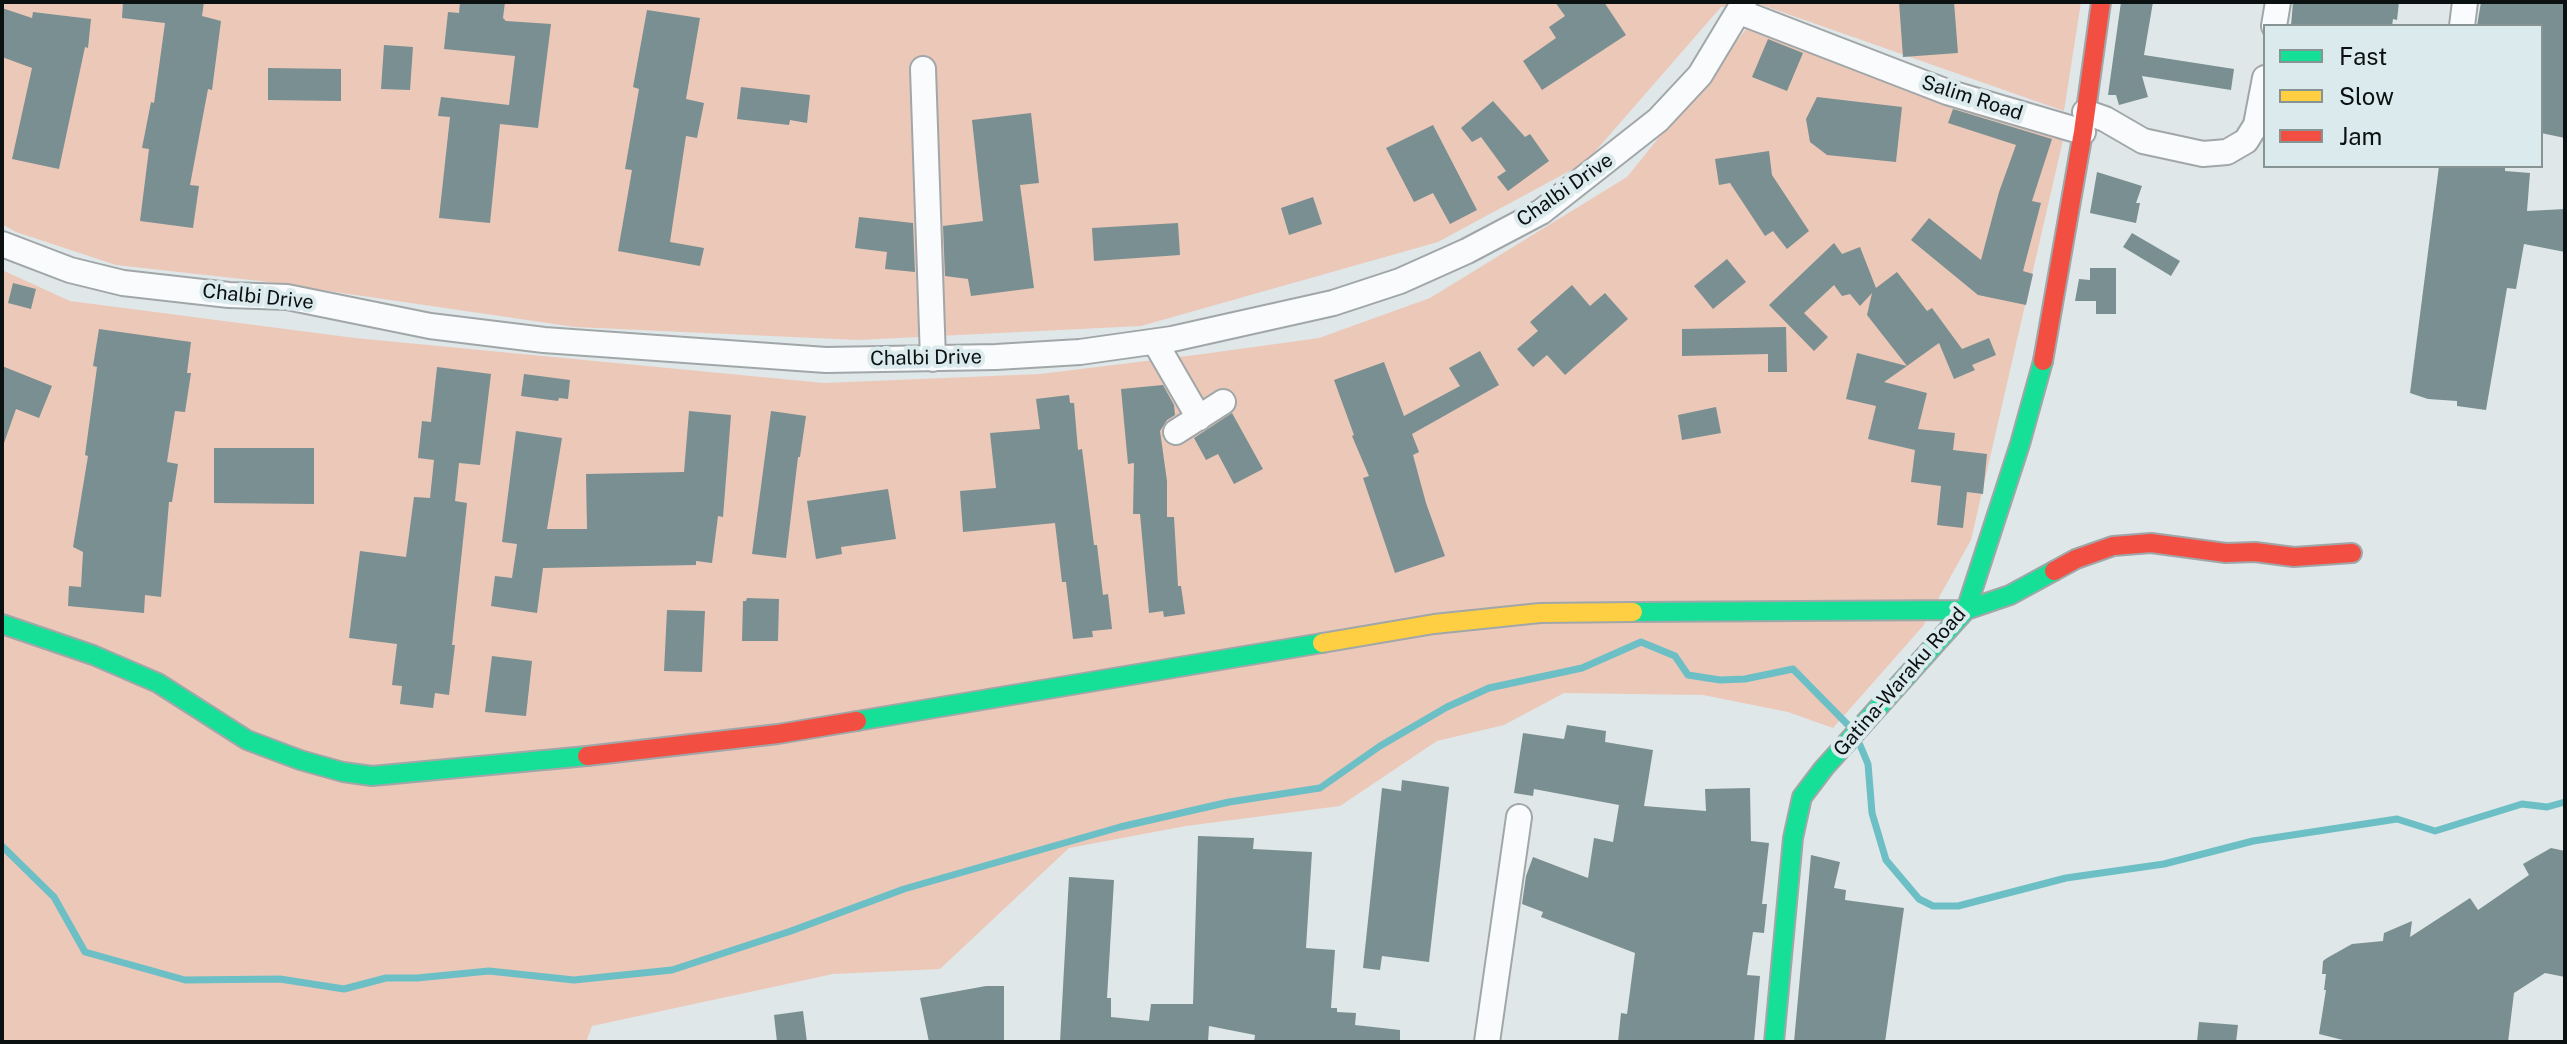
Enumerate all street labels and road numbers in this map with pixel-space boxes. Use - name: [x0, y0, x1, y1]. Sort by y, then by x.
- street label: Salim Road: [1918, 70, 2026, 126]
- street label: Chalbi Drive: [1512, 148, 1618, 232]
- street label: Chalbi Drive: [201, 279, 315, 315]
- street label: Chalbi Drive: [870, 345, 982, 371]
- street label: Gatina-Waraku Road: [1829, 603, 1971, 761]

